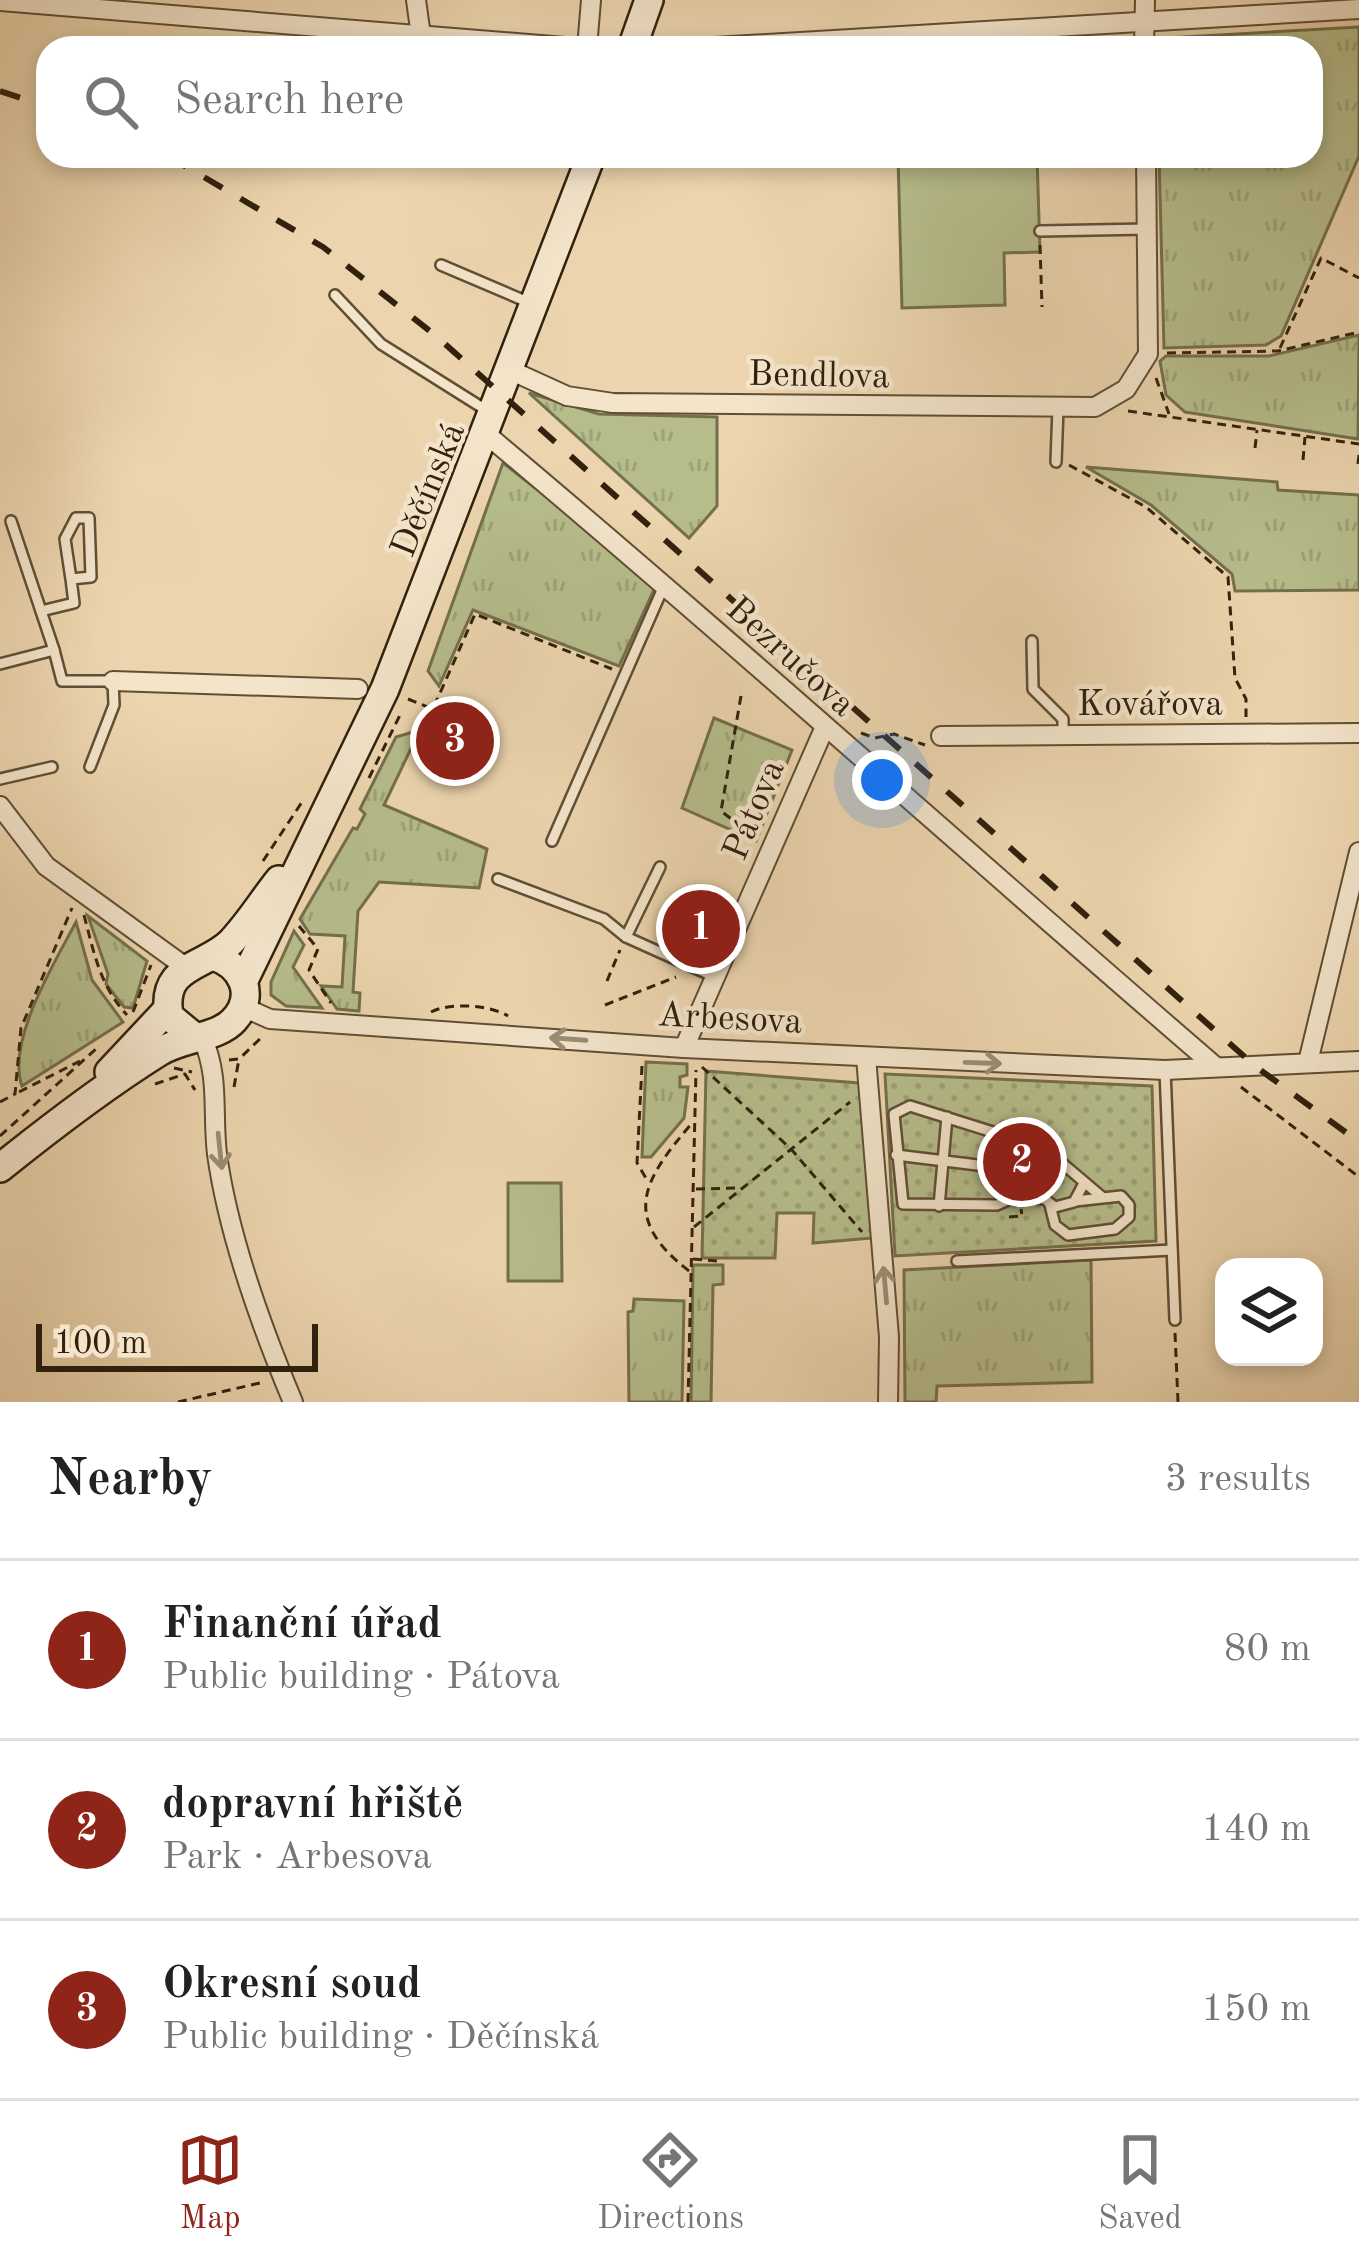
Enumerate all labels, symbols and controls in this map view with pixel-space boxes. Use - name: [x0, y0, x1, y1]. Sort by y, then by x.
- search box: [36, 36, 1323, 168]
- icon: search: [78, 69, 144, 135]
- text: Search here: [174, 79, 404, 124]
- street label: Bendlova: [748, 358, 890, 396]
- street label: Děčínská: [386, 418, 473, 563]
- street label: Bezručova: [718, 591, 861, 725]
- street label: Kovářova: [1077, 688, 1223, 724]
- pin: 3: [416, 696, 494, 786]
- your location: [852, 750, 912, 810]
- street label: Pátova: [719, 755, 793, 866]
- pin: 1: [662, 884, 740, 974]
- street label: Arbesova: [656, 998, 803, 1042]
- one-way arrow: [549, 1028, 588, 1051]
- one-way arrow: [963, 1051, 1002, 1074]
- pin: 2: [983, 1117, 1061, 1207]
- one-way arrow: [209, 1130, 231, 1169]
- map controls: [1215, 1258, 1323, 1366]
- button: layers: [1215, 1258, 1323, 1366]
- one-way arrow: [873, 1266, 896, 1305]
- scale bar: [36, 1318, 318, 1371]
- text: 100 m: [54, 1328, 147, 1361]
- text: Nearby: [48, 1455, 213, 1506]
- text: 3 results: [1165, 1460, 1311, 1499]
- text: Finanční úřad: [162, 1603, 442, 1648]
- text: 1: [76, 1630, 98, 1669]
- text: 80 m: [1224, 1630, 1311, 1669]
- text: Public building · Pátova: [162, 1658, 560, 1697]
- text: dopravní hřiště: [162, 1783, 463, 1828]
- text: 2: [76, 1810, 98, 1849]
- text: 140 m: [1201, 1810, 1311, 1849]
- text: Park · Arbesova: [162, 1838, 432, 1877]
- text: Okresní soud: [162, 1963, 421, 2008]
- text: 3: [76, 1990, 98, 2029]
- text: 150 m: [1201, 1990, 1311, 2029]
- text: Public building · Děčínská: [162, 2018, 599, 2057]
- tab: Map: [177, 2127, 243, 2240]
- tab: Directions: [597, 2127, 744, 2240]
- tab: Saved: [1098, 2127, 1182, 2240]

